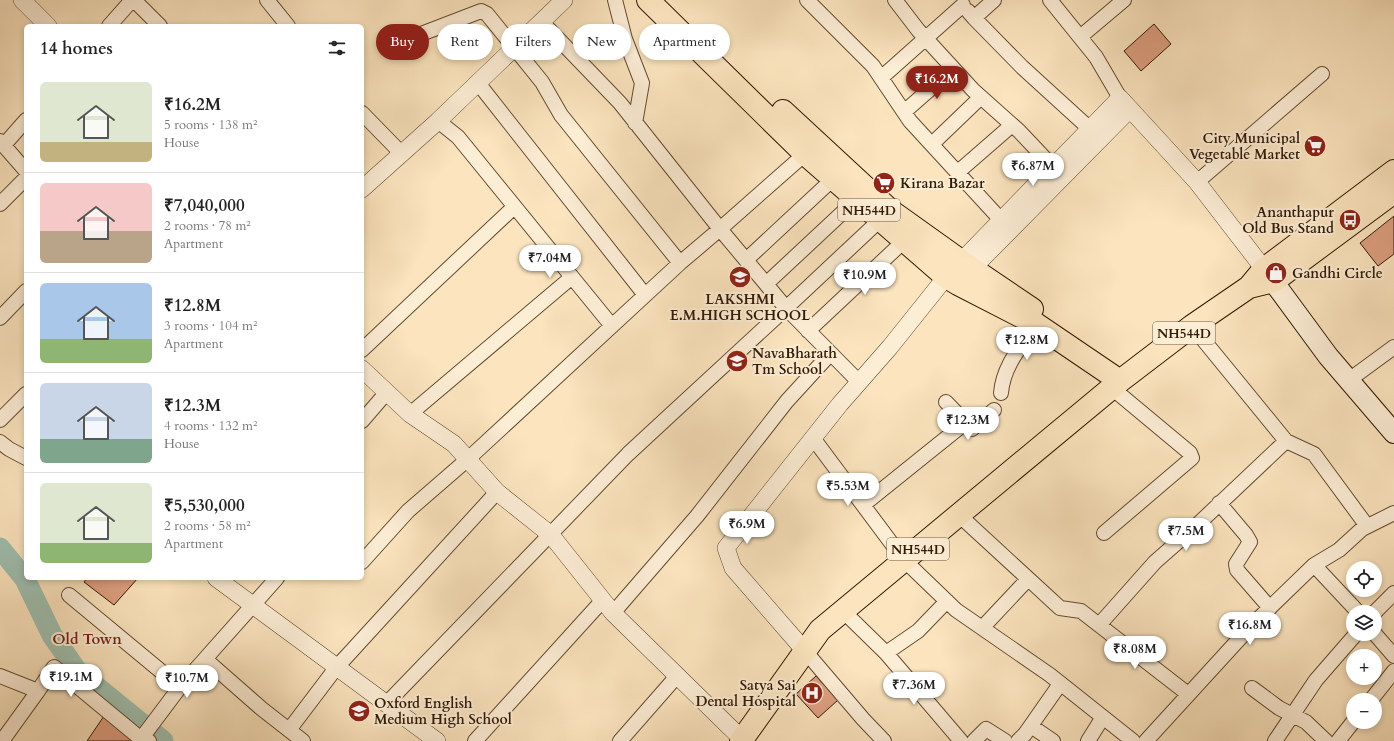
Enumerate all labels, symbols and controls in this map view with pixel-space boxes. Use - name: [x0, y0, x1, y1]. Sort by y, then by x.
- chip: Buy: [376, 24, 429, 60]
- chip: Rent: [437, 24, 493, 60]
- chip: Filters: [501, 24, 565, 60]
- chip: New: [573, 24, 631, 60]
- chip: Apartment: [639, 24, 730, 60]
- text: 14 homes: [40, 37, 113, 60]
- icon: filters: [326, 37, 348, 59]
- pin: ₹16.2M: [904, 66, 970, 100]
- text: ₹16.2M: [915, 70, 959, 88]
- text: ₹16.2M: [164, 93, 221, 116]
- icon: home: [72, 98, 120, 146]
- text: 5 rooms · 138 m²: [164, 116, 257, 134]
- place label: City Municipal Vegetable Market: [1189, 129, 1300, 164]
- supermarket icon: City Municipal Vegetable Market: [1302, 133, 1328, 159]
- text: House: [164, 134, 199, 152]
- pin: ₹6.87M: [1000, 153, 1066, 187]
- text: ₹6.87M: [1011, 157, 1055, 175]
- supermarket icon: Kirana Bazar: [871, 170, 897, 196]
- place label: Kirana Bazar: [900, 174, 985, 193]
- text: ₹7,040,000: [164, 194, 245, 217]
- icon: home: [72, 199, 120, 247]
- road number: NH544D: [838, 199, 900, 221]
- place label: Ananthapur Old Bus Stand: [1242, 203, 1334, 238]
- bus stop icon: Ananthapur Old Bus Stand: [1337, 207, 1363, 233]
- text: 2 rooms · 78 m²: [164, 217, 251, 235]
- text: Apartment: [164, 235, 223, 253]
- pin: ₹7.04M: [517, 245, 583, 279]
- text: ₹7.04M: [528, 249, 572, 267]
- shop icon: Gandhi Circle: [1263, 260, 1289, 286]
- pin: ₹10.9M: [832, 262, 898, 296]
- school or university icon: LAKSHMI E.M.HIGH SCHOOL: [727, 264, 753, 290]
- place label: Gandhi Circle: [1292, 264, 1383, 283]
- text: ₹10.9M: [843, 266, 887, 284]
- place label: LAKSHMI E.M.HIGH SCHOOL: [670, 290, 810, 325]
- text: ₹12.8M: [164, 294, 221, 317]
- icon: home: [72, 299, 120, 347]
- text: 3 rooms · 104 m²: [164, 317, 257, 335]
- road number: NH544D: [1153, 322, 1215, 344]
- pin: ₹12.8M: [994, 327, 1060, 361]
- text: ₹12.8M: [1005, 331, 1049, 349]
- text: Apartment: [164, 335, 223, 353]
- place label: NavaBharath Tm School: [752, 344, 837, 379]
- school or university icon: NavaBharath Tm School: [724, 348, 750, 374]
- text: ₹12.3M: [164, 394, 221, 417]
- icon: home: [72, 399, 120, 447]
- pin: ₹12.3M: [935, 407, 1001, 441]
- text: ₹12.3M: [946, 411, 990, 429]
- text: 4 rooms · 132 m²: [164, 417, 257, 435]
- text: House: [164, 435, 199, 453]
- pin: ₹5.53M: [815, 473, 881, 507]
- text: ₹5.53M: [826, 477, 870, 495]
- text: ₹5,530,000: [164, 494, 245, 517]
- icon: home: [72, 499, 120, 547]
- pin: ₹6.9M: [719, 511, 775, 545]
- text: ₹6.9M: [728, 515, 766, 533]
- text: 2 rooms · 58 m²: [164, 517, 251, 535]
- pin: ₹7.5M: [1158, 518, 1214, 552]
- text: ₹7.5M: [1167, 522, 1205, 540]
- text: Apartment: [164, 535, 223, 553]
- road number: NH544D: [887, 538, 949, 560]
- map controls: [1346, 561, 1382, 729]
- button: locate: [1346, 561, 1382, 597]
- button: layers: [1346, 605, 1382, 641]
- pin: ₹16.8M: [1217, 612, 1283, 646]
- text: ₹16.8M: [1228, 616, 1272, 634]
- district label: Old Town: [52, 629, 122, 649]
- pin: ₹8.08M: [1102, 636, 1168, 670]
- text: ₹8.08M: [1113, 640, 1157, 658]
- button: +: [1346, 649, 1382, 685]
- pin: ₹19.1M: [38, 664, 104, 698]
- pin: ₹10.7M: [154, 665, 220, 699]
- text: ₹19.1M: [49, 668, 93, 686]
- text: ₹10.7M: [165, 669, 209, 687]
- pin: ₹7.36M: [881, 672, 947, 706]
- place label: Satya Sai Dental Hospital: [696, 676, 797, 711]
- text: ₹7.36M: [892, 676, 936, 694]
- hospital icon: Satya Sai Dental Hospital: [799, 680, 825, 706]
- button: −: [1346, 693, 1382, 729]
- place label: Oxford English Medium High School: [374, 694, 512, 729]
- school or university icon: Oxford English Medium High School: [346, 698, 372, 724]

